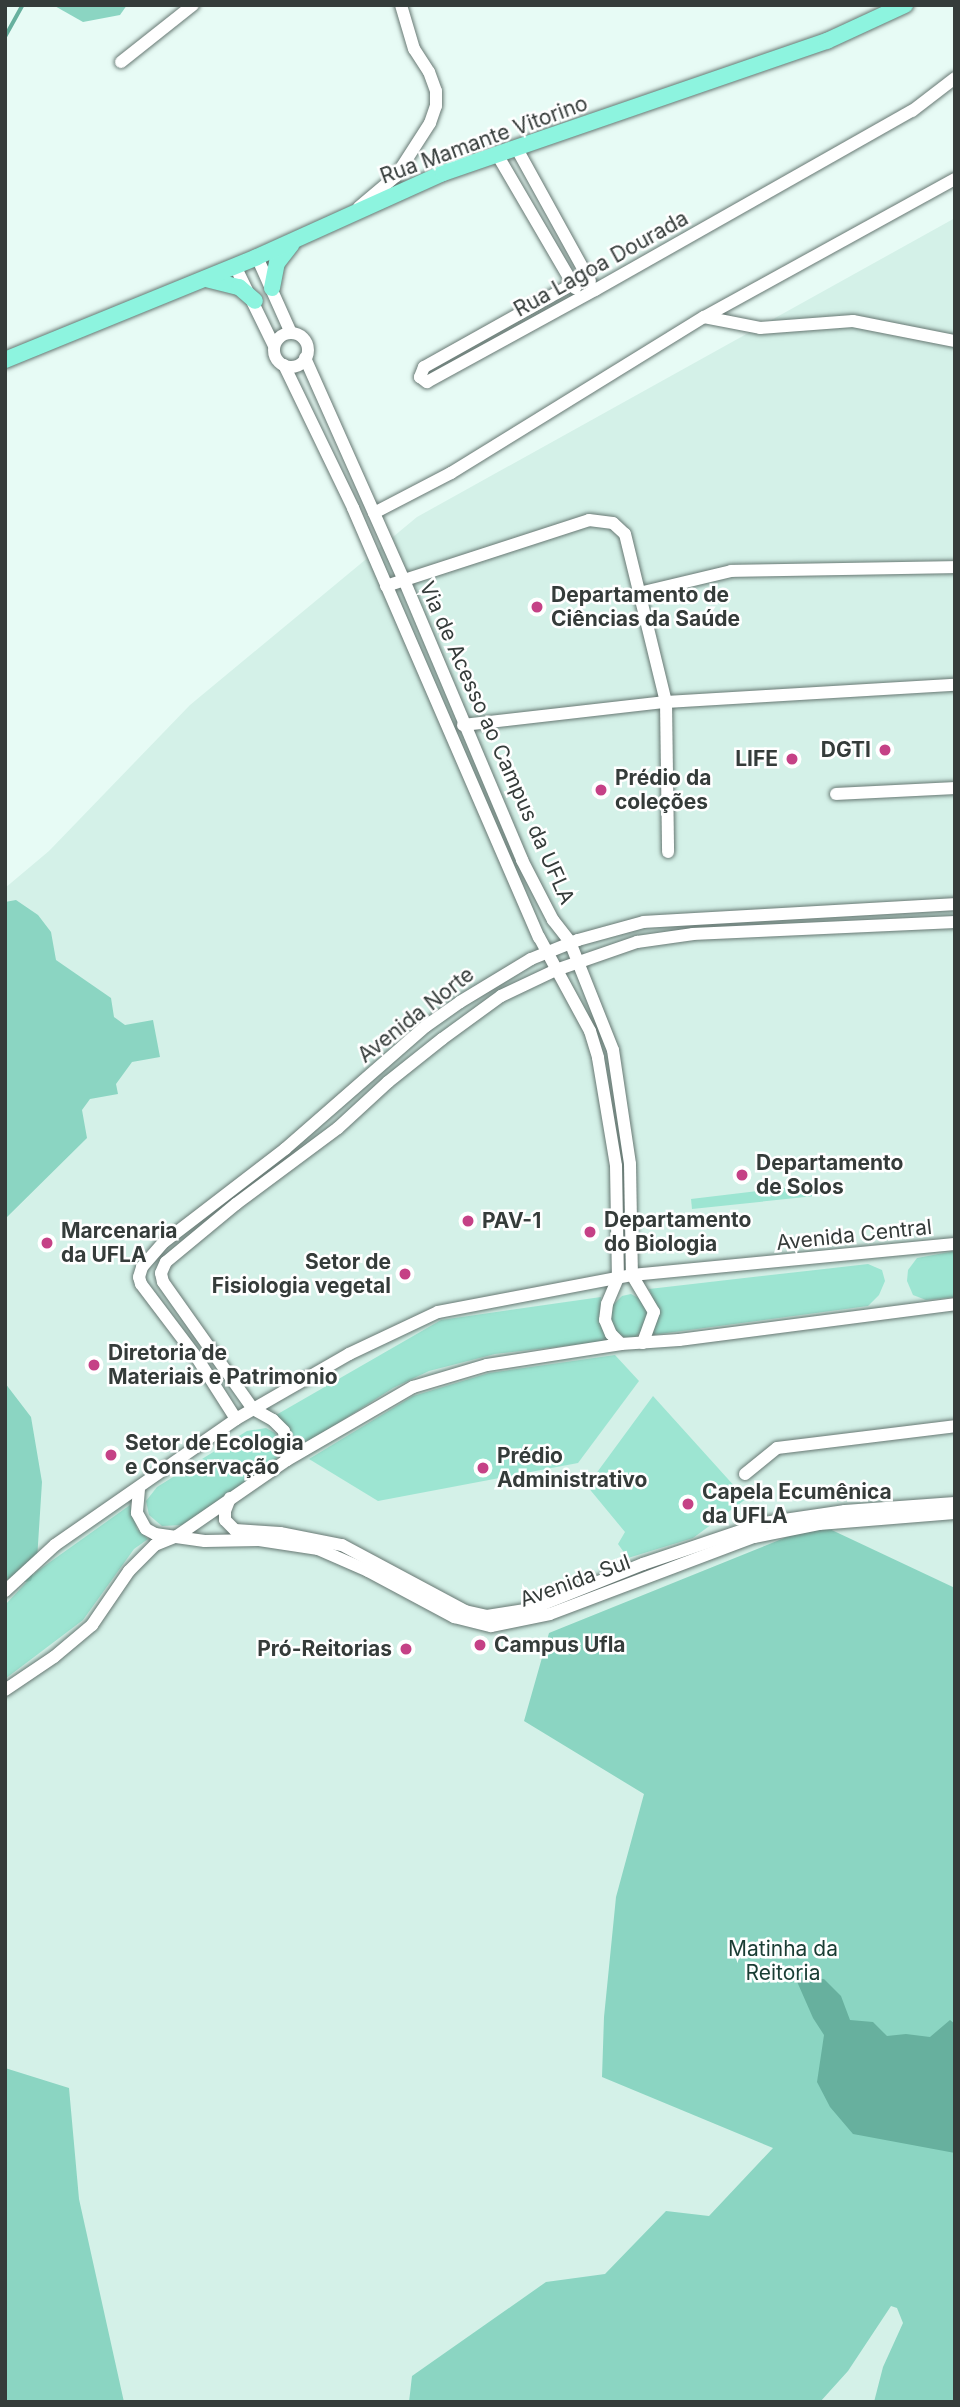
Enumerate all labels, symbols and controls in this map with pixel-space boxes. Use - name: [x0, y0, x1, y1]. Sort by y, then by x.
- street label: Rua Mamante Vitorino: [377, 91, 591, 189]
- street label: Rua Lagoa Dourada: [510, 206, 692, 322]
- street label: Via de Acesso ao Campus da UFLA: [414, 578, 580, 908]
- place label: Departamento de Ciências da Saúde: [551, 582, 740, 632]
- marker: Departamento de Ciências da Saúde: [529, 599, 545, 615]
- place label: DGTI: [821, 737, 871, 763]
- marker: DGTI: [877, 742, 893, 758]
- place label: LIFE: [735, 746, 778, 772]
- marker: LIFE: [784, 751, 800, 767]
- place label: Prédio da coleções: [615, 765, 711, 815]
- marker: Prédio da coleções: [593, 782, 609, 798]
- street label: Avenida Norte: [353, 962, 479, 1068]
- place label: Departamento de Solos: [756, 1150, 903, 1200]
- marker: Departamento de Solos: [734, 1167, 750, 1183]
- place label: Departamento do Biologia: [604, 1207, 751, 1257]
- place label: PAV-1: [482, 1208, 541, 1234]
- marker: PAV-1: [460, 1213, 476, 1229]
- street label: Avenida Central: [775, 1214, 933, 1256]
- place label: Marcenaria da UFLA: [61, 1218, 178, 1268]
- marker: Departamento do Biologia: [582, 1224, 598, 1240]
- marker: Marcenaria da UFLA: [39, 1235, 55, 1251]
- place label: Setor de Fisiologia vegetal: [212, 1249, 391, 1299]
- marker: Setor de Fisiologia vegetal: [397, 1266, 413, 1282]
- place label: Diretoria de Materiais e Patrimonio: [108, 1340, 338, 1390]
- marker: Diretoria de Materiais e Patrimonio: [86, 1357, 102, 1373]
- place label: Setor de Ecologia e Conservação: [125, 1430, 304, 1480]
- place label: Prédio Administrativo: [497, 1443, 647, 1493]
- marker: Setor de Ecologia e Conservação: [103, 1447, 119, 1463]
- marker: Prédio Administrativo: [475, 1460, 491, 1476]
- place label: Capela Ecumênica da UFLA: [702, 1479, 892, 1529]
- marker: Capela Ecumênica da UFLA: [680, 1496, 696, 1512]
- street label: Avenida Sul: [516, 1549, 634, 1613]
- place label: Campus Ufla: [494, 1632, 626, 1658]
- place label: Pró-Reitorias: [257, 1636, 392, 1662]
- marker: Campus Ufla: [472, 1637, 488, 1653]
- marker: Pró-Reitorias: [398, 1641, 414, 1657]
- park label: Matinha da Reitoria: [728, 1936, 838, 1986]

